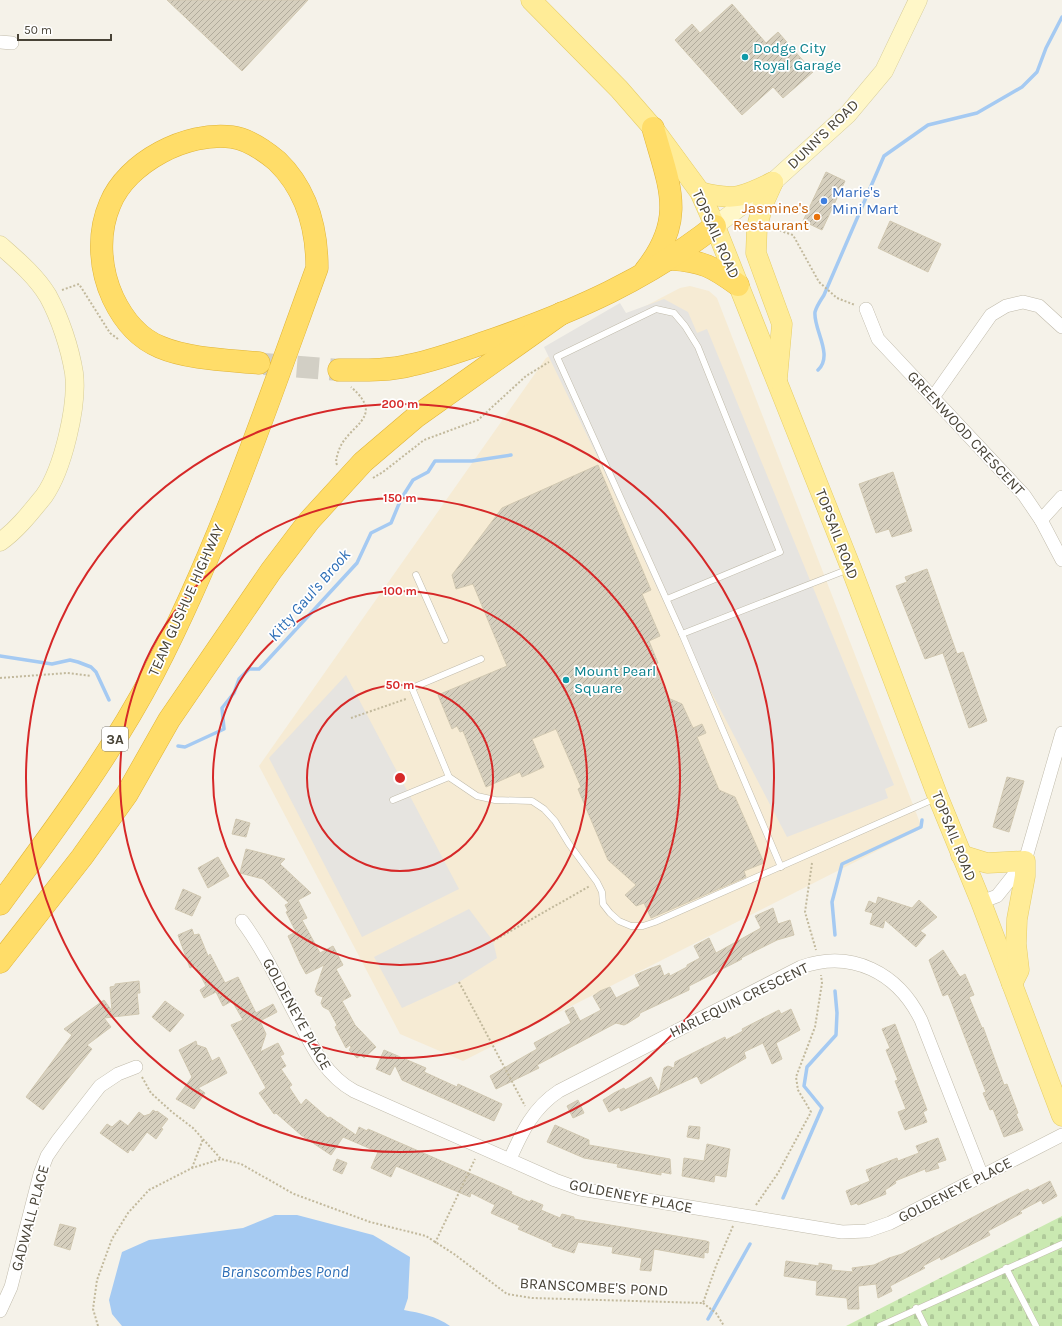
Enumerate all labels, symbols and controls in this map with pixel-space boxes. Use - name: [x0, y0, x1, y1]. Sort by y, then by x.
- scale bar: [18, 16, 111, 42]
- text: 50 m: [24, 23, 52, 37]
- place label: Dodge City Royal Garage: [753, 39, 841, 74]
- marker: Dodge City Royal Garage: [740, 52, 750, 62]
- street label: DUNN'S ROAD: [784, 95, 862, 173]
- place label: Marie's Mini Mart: [832, 183, 899, 218]
- street label: TOPSAIL ROAD: [688, 187, 744, 281]
- marker: Marie's Mini Mart: [819, 196, 829, 206]
- place label: Jasmine's Restaurant: [733, 199, 809, 234]
- marker: Jasmine's Restaurant: [812, 212, 822, 222]
- street label: GREENWOOD CRESCENT: [904, 367, 1029, 499]
- text: 200 m: [382, 397, 418, 411]
- street label: TOPSAIL ROAD: [812, 486, 862, 582]
- text: 150 m: [383, 491, 417, 505]
- street label: TEAM GUSHUE HIGHWAY: [144, 521, 228, 679]
- water label: Kitty Gaul's Brook: [264, 544, 355, 645]
- text: 100 m: [383, 584, 417, 598]
- place label: Mount Pearl Square: [574, 662, 656, 697]
- marker: Mount Pearl Square: [561, 675, 571, 685]
- text: 50 m: [386, 678, 415, 692]
- road number: 3A: [102, 727, 128, 751]
- centre of rings: [393, 771, 407, 785]
- street label: TOPSAIL ROAD: [928, 788, 980, 884]
- street label: GOLDENEYE PLACE: [259, 955, 335, 1073]
- street label: HARLEQUIN CRESCENT: [667, 958, 812, 1041]
- street label: GOLDENEYE PLACE: [895, 1154, 1015, 1226]
- street label: GADWALL PLACE: [7, 1163, 53, 1273]
- street label: GOLDENEYE PLACE: [568, 1175, 694, 1217]
- water label: Branscombes Pond: [221, 1262, 349, 1281]
- street label: BRANSCOMBE'S POND: [519, 1274, 669, 1300]

